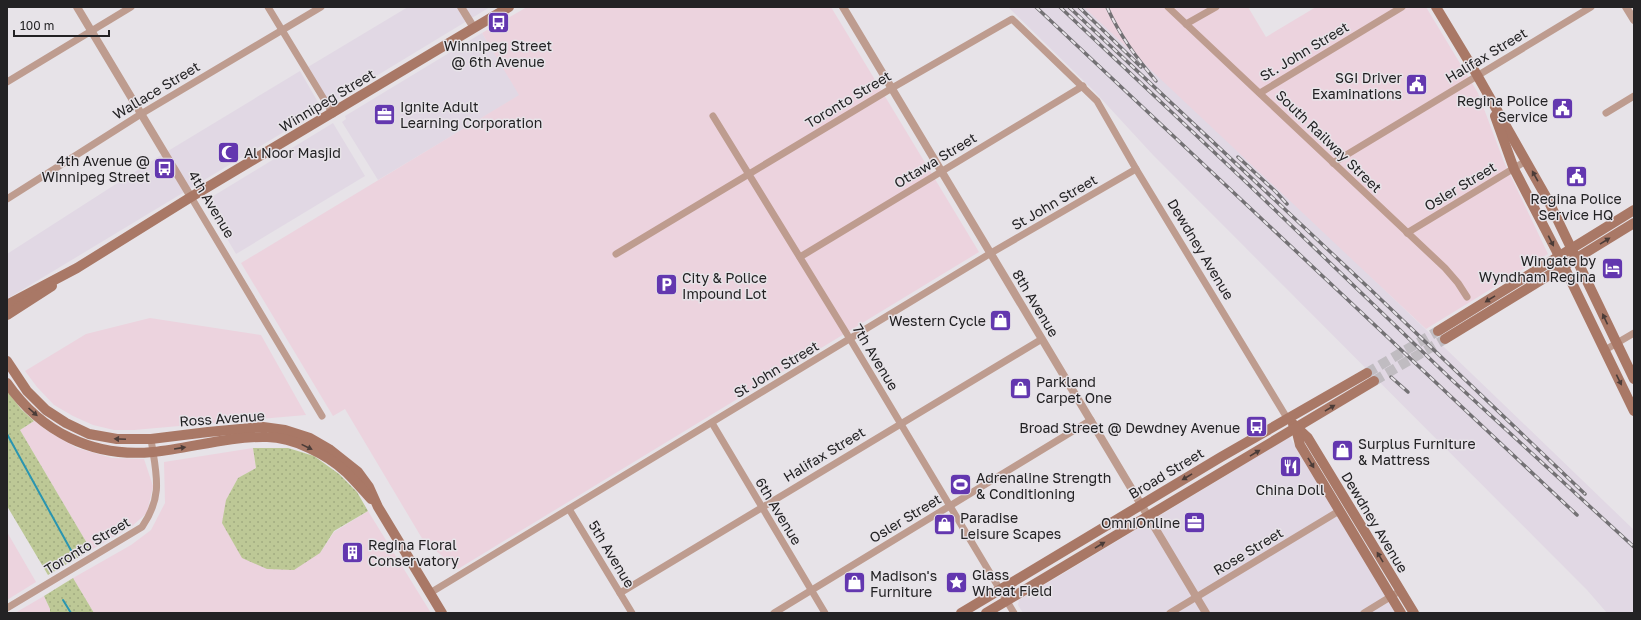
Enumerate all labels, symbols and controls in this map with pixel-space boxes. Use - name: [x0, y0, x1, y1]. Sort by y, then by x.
- bus stop icon: Winnipeg Street @ 6th Avenue: [485, 10, 511, 36]
- scale bar: [14, 12, 109, 38]
- text: 100 m: [20, 18, 54, 33]
- street label: St. John Street: [1256, 18, 1352, 84]
- street label: Halifax Street: [1442, 24, 1530, 86]
- place label: Winnipeg Street @ 6th Avenue: [444, 37, 552, 70]
- street label: Wallace Street: [109, 57, 203, 123]
- street label: Winnipeg Street: [276, 65, 378, 135]
- street label: Toronto Street: [802, 67, 894, 131]
- place label: SGI Driver Examinations: [1312, 69, 1403, 102]
- public building icon: SGI Driver Examinations: [1404, 72, 1430, 98]
- street label: South Railway Street: [1273, 86, 1385, 196]
- place label: Regina Police Service: [1457, 92, 1548, 125]
- public building icon: Regina Police Service: [1550, 95, 1576, 121]
- place label: Ignite Adult Learning Corporation: [400, 98, 542, 131]
- office icon: Ignite Adult Learning Corporation: [371, 101, 397, 127]
- street label: Ottawa Street: [891, 129, 979, 191]
- mosque icon: Al Noor Masjid: [216, 139, 242, 165]
- place label: Al Noor Masjid: [244, 144, 341, 161]
- place label: 4th Avenue @ Winnipeg Street: [42, 152, 150, 185]
- bus stop icon: 4th Avenue @ Winnipeg Street: [152, 155, 178, 181]
- street label: Osler Street: [1421, 158, 1499, 214]
- public building icon: Regina Police Service HQ: [1563, 163, 1589, 189]
- street label: 4th Avenue: [185, 167, 239, 241]
- one-way arrow: [1531, 170, 1538, 182]
- street label: St John Street: [1008, 171, 1100, 233]
- place label: Regina Police Service HQ: [1530, 190, 1622, 223]
- street label: Dewdney Avenue: [1164, 195, 1238, 303]
- one-way arrow: [1547, 235, 1554, 247]
- one-way arrow: [1599, 238, 1611, 245]
- place label: Wingate by Wyndham Regina: [1479, 252, 1596, 285]
- hotel icon: Wingate by Wyndham Regina: [1599, 255, 1625, 281]
- street label: 8th Avenue: [1009, 266, 1063, 340]
- place label: City & Police Impound Lot: [682, 269, 767, 302]
- parking icon: City & Police Impound Lot: [654, 272, 680, 298]
- one-way arrow: [1484, 295, 1496, 302]
- shop icon: Western Cycle: [988, 307, 1014, 333]
- place label: Western Cycle: [889, 312, 986, 329]
- one-way arrow: [1602, 313, 1608, 324]
- street label: 7th Avenue: [850, 321, 902, 393]
- street label: St John Street: [730, 337, 822, 401]
- place label: Parkland Carpet One: [1036, 373, 1112, 406]
- one-way arrow: [1616, 375, 1622, 386]
- shop icon: Parkland Carpet One: [1007, 376, 1033, 402]
- one-way arrow: [1324, 404, 1336, 411]
- one-way arrow: [28, 407, 37, 416]
- street label: Ross Avenue: [179, 407, 265, 429]
- bus stop icon: Broad Street @ Dewdney Avenue: [1243, 414, 1269, 440]
- place label: Broad Street @ Dewdney Avenue: [1019, 419, 1240, 436]
- street label: Halifax Street: [780, 423, 868, 485]
- place label: Surplus Furniture & Mattress: [1358, 435, 1476, 468]
- one-way arrow: [113, 436, 126, 442]
- shop icon: Surplus Furniture & Mattress: [1329, 438, 1355, 464]
- one-way arrow: [301, 444, 313, 451]
- street label: Broad Street: [1125, 444, 1207, 502]
- one-way arrow: [174, 445, 186, 451]
- one-way arrow: [1249, 449, 1261, 456]
- restaurant icon: China Doll: [1277, 454, 1303, 480]
- one-way arrow: [1307, 457, 1314, 469]
- street label: Dewdney Avenue: [1338, 468, 1412, 576]
- place label: Adrenaline Strength & Conditioning: [976, 469, 1111, 502]
- sports icon: Adrenaline Strength & Conditioning: [947, 472, 973, 498]
- one-way arrow: [1181, 473, 1193, 480]
- street label: 6th Avenue: [752, 474, 806, 548]
- place label: China Doll: [1255, 481, 1325, 498]
- street label: Osler Street: [866, 490, 944, 546]
- place label: Paradise Leisure Scapes: [960, 509, 1061, 542]
- office icon: OmniOnline: [1182, 509, 1208, 535]
- shop icon: Paradise Leisure Scapes: [931, 512, 957, 538]
- street label: Toronto Street: [41, 513, 133, 577]
- place label: OmniOnline: [1101, 514, 1180, 531]
- street label: 5th Avenue: [585, 517, 639, 591]
- street label: Rose Street: [1210, 524, 1286, 578]
- place label: Regina Floral Conservatory: [368, 536, 459, 569]
- building icon: Regina Floral Conservatory: [339, 539, 365, 565]
- one-way arrow: [1094, 541, 1106, 548]
- one-way arrow: [1377, 551, 1384, 563]
- place label: Glass Wheat Field: [972, 566, 1052, 599]
- place label: Madison's Furniture: [870, 567, 937, 600]
- place icon: Glass Wheat Field: [943, 569, 969, 595]
- shop icon: Madison's Furniture: [841, 570, 867, 596]

